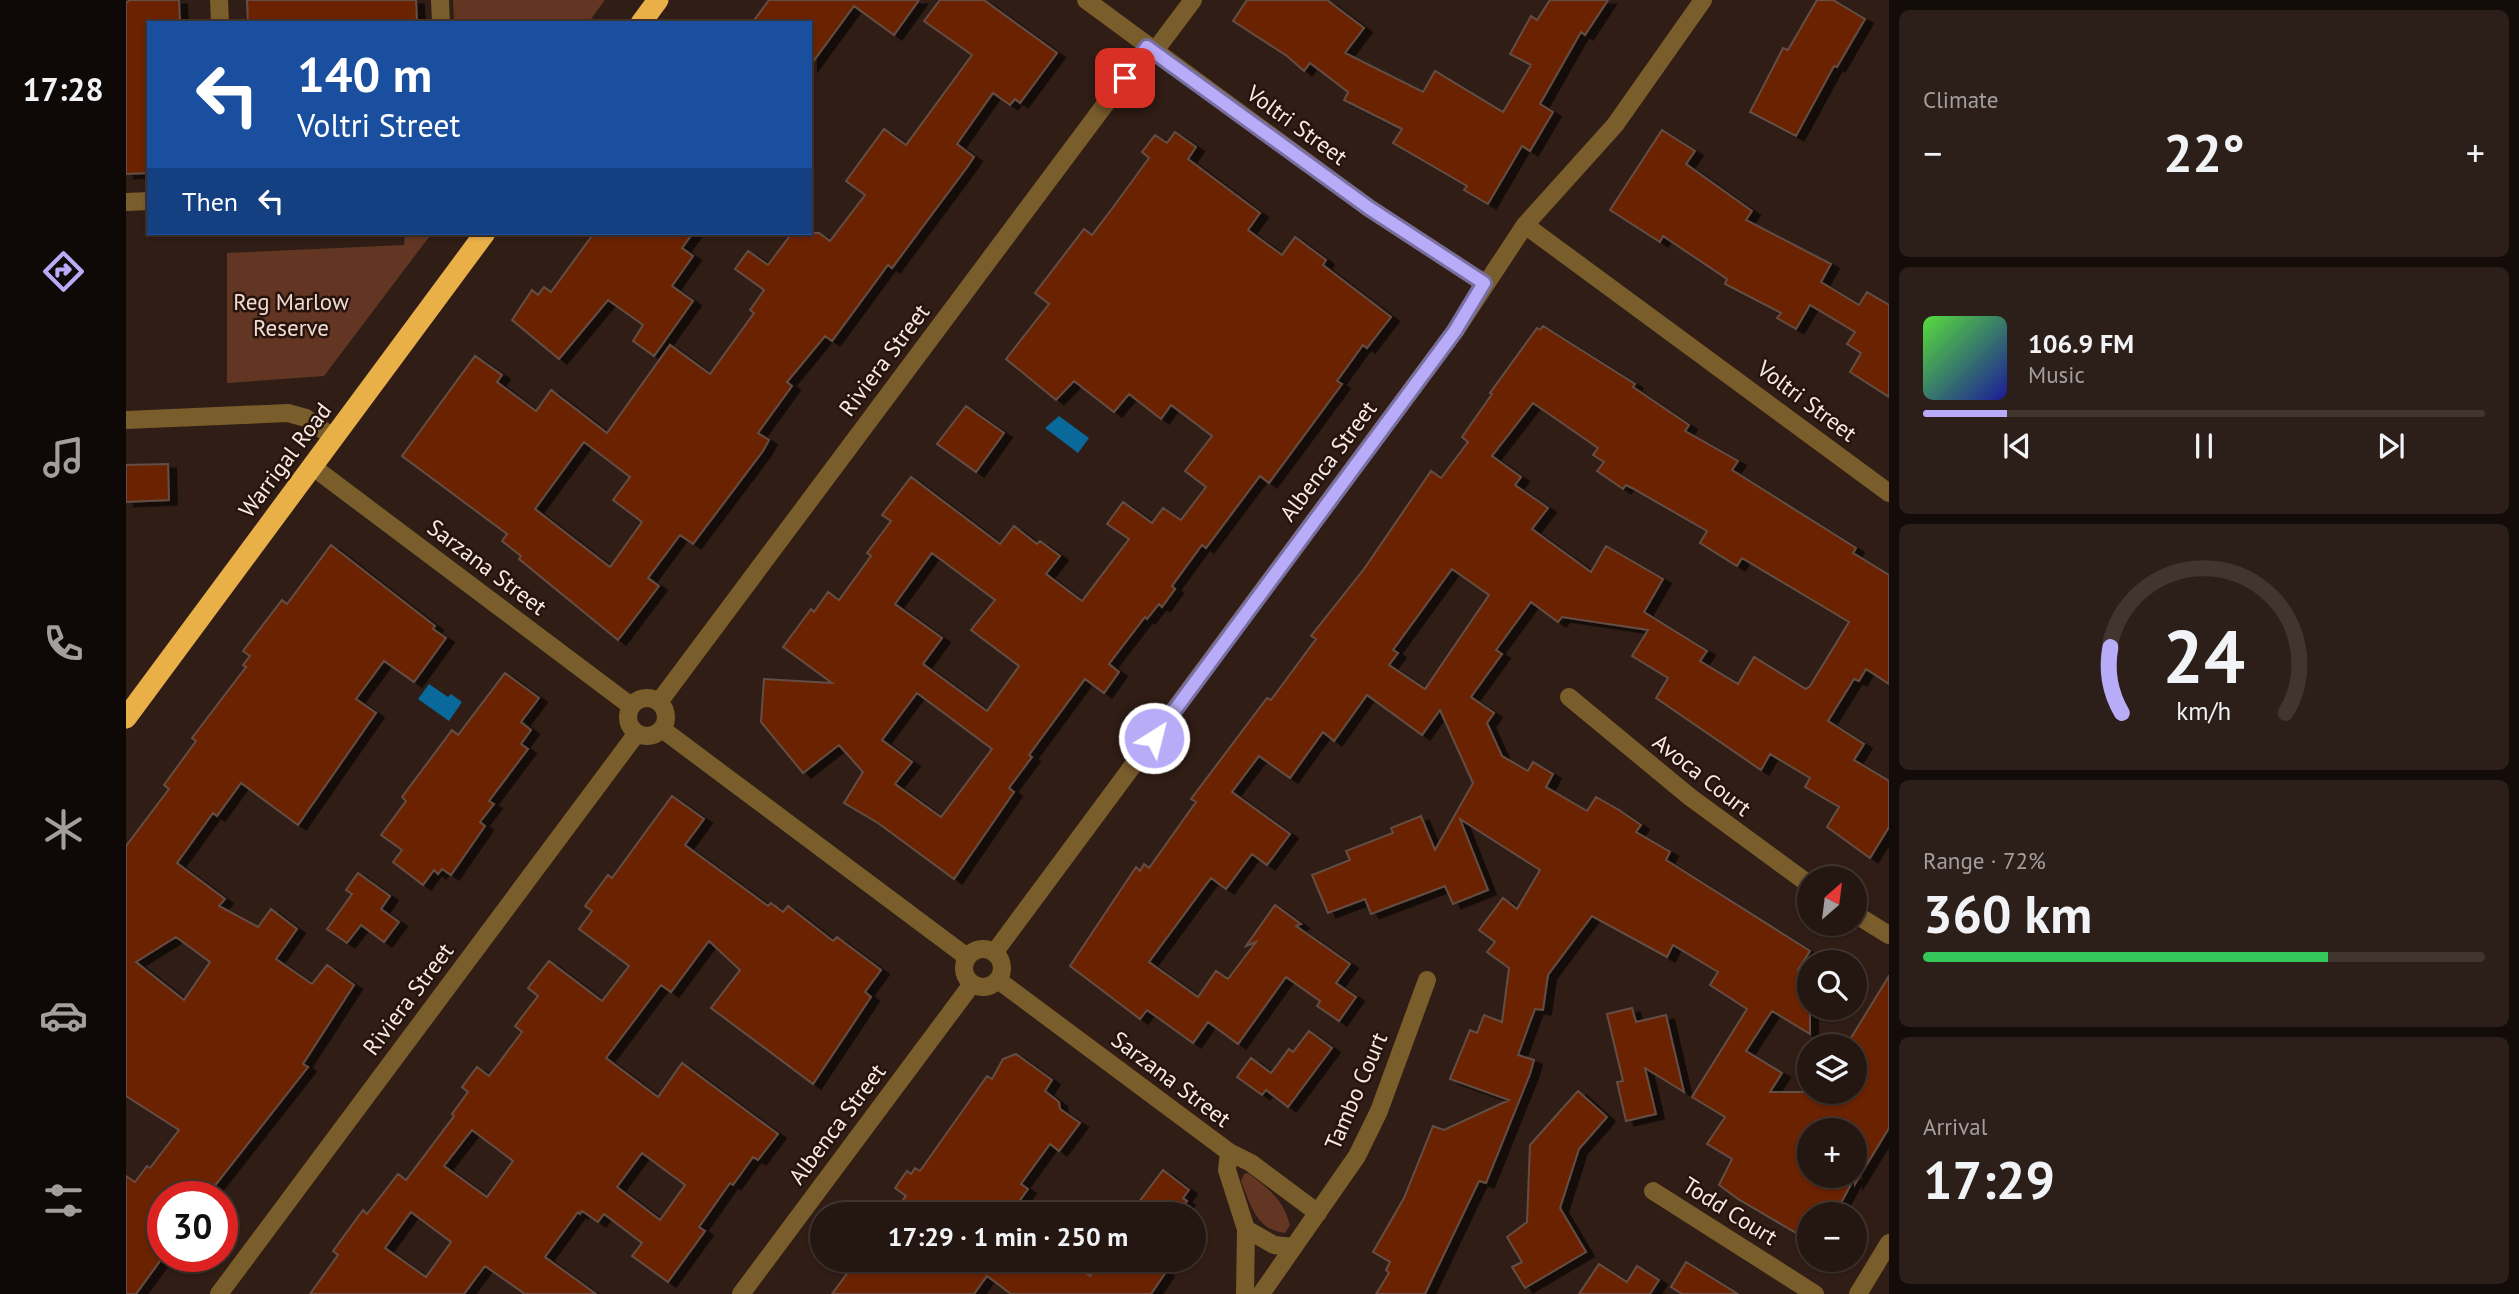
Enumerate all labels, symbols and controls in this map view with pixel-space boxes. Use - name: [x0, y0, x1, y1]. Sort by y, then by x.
- text: 140 m: [297, 42, 432, 106]
- pin: [1095, 48, 1155, 108]
- icon: left: [182, 49, 273, 140]
- icon: arrive: [1106, 59, 1144, 97]
- text: 17:28: [22, 68, 104, 110]
- street label: Voltri Street: [1240, 78, 1353, 171]
- text: Climate: [1923, 85, 1998, 114]
- text: Voltri Street: [297, 104, 460, 146]
- text: 22°: [2163, 119, 2245, 186]
- text: −: [1923, 128, 1942, 177]
- text: +: [2466, 128, 2485, 177]
- icon: left: [252, 182, 290, 220]
- text: Then: [182, 185, 238, 218]
- icon: directions: [39, 247, 88, 296]
- park label: Reg Marlow Reserve: [233, 287, 349, 342]
- street label: Riviera Street: [832, 298, 935, 421]
- text: 106.9 FM: [2028, 327, 2134, 360]
- street label: Voltri Street: [1751, 353, 1863, 448]
- text: Music: [2028, 360, 2085, 389]
- street label: Albenca Street: [1273, 395, 1382, 527]
- street label: Warrigal Road: [232, 396, 337, 523]
- icon: previous: [1998, 427, 2036, 465]
- icon: pause: [2185, 427, 2223, 465]
- icon: next: [2372, 427, 2410, 465]
- icon: music: [39, 433, 88, 482]
- street label: Sarzana Street: [422, 512, 553, 621]
- text: 24: [2163, 609, 2245, 703]
- icon: phone: [39, 619, 88, 668]
- text: km/h: [2177, 695, 2231, 727]
- position arrow: [1117, 701, 1191, 775]
- street label: Avoca Court: [1647, 727, 1758, 822]
- icon: climate: [39, 805, 88, 854]
- text: Range · 72%: [1923, 846, 2046, 875]
- north arrow: [1797, 866, 1867, 936]
- map controls: [1797, 866, 1867, 1272]
- text: 360 km: [1923, 880, 2092, 947]
- street label: Riviera Street: [356, 937, 459, 1060]
- button: search: [1797, 950, 1867, 1020]
- icon: car: [39, 991, 88, 1040]
- street label: Sarzana Street: [1106, 1024, 1237, 1133]
- street label: Tambo Court: [1318, 1028, 1393, 1154]
- button: layers: [1797, 1034, 1867, 1104]
- street label: Albenca Street: [782, 1058, 891, 1190]
- text: Arrival: [1923, 1112, 1987, 1141]
- button: +: [1797, 1118, 1867, 1188]
- text: 17:29: [1923, 1146, 2055, 1213]
- street label: Todd Court: [1677, 1170, 1783, 1251]
- icon: filters: [39, 1176, 88, 1225]
- speed limit sign: 30: [147, 1181, 238, 1272]
- button: −: [1797, 1202, 1867, 1272]
- text: 17:29 · 1 min · 250 m: [888, 1220, 1128, 1253]

